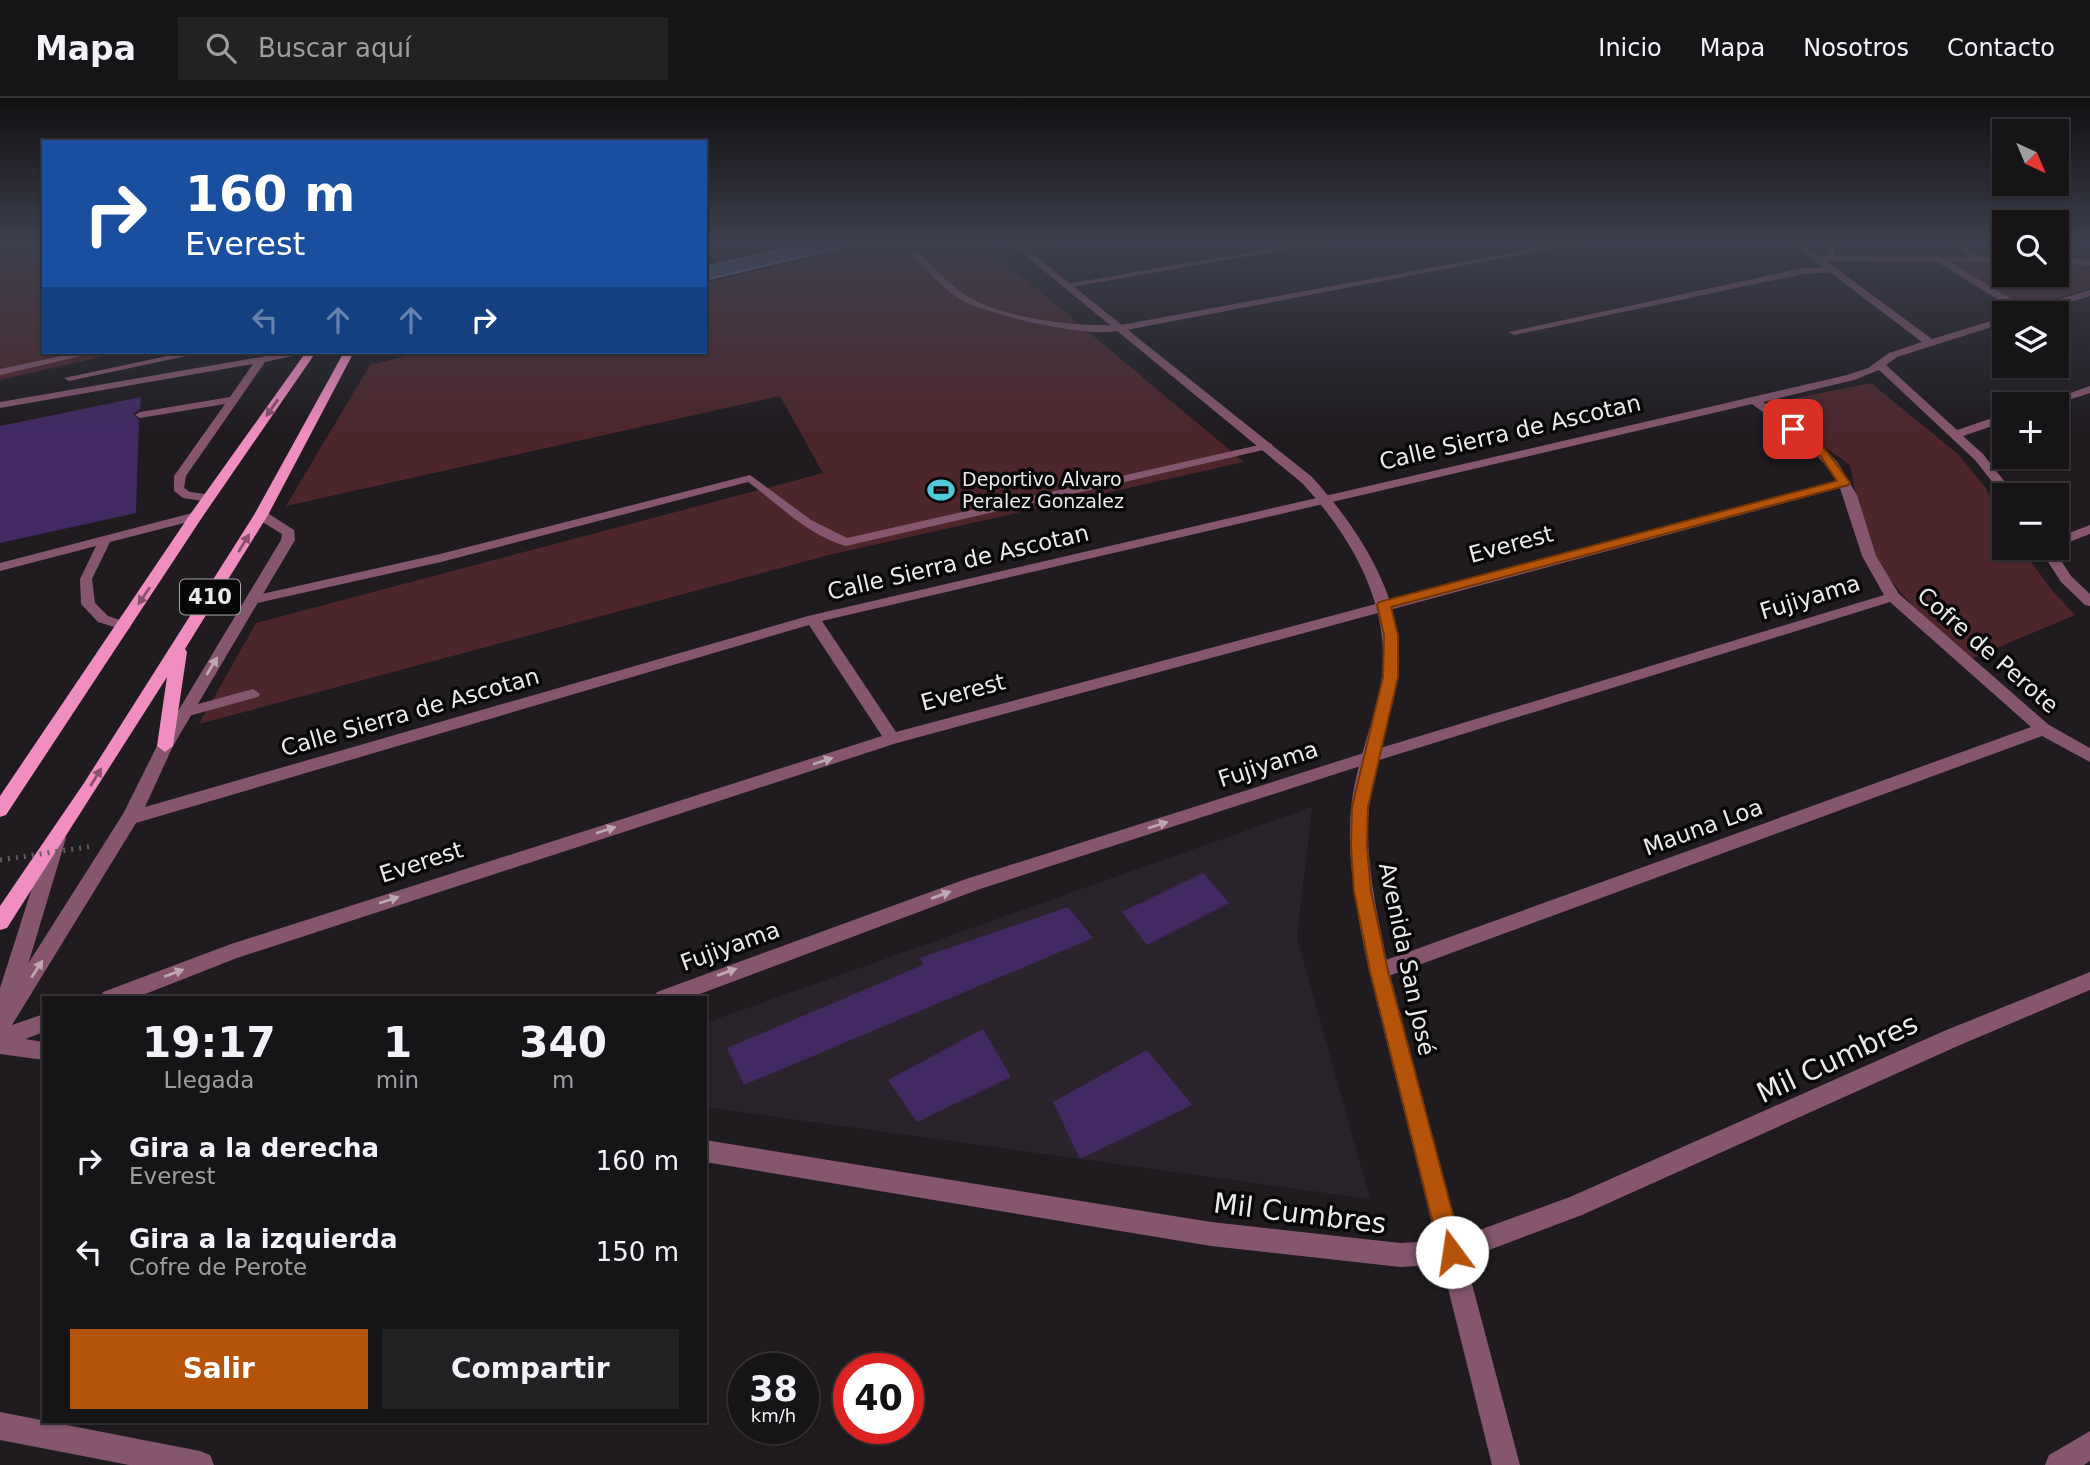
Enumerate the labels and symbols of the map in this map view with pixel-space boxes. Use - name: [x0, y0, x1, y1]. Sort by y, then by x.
- north arrow: [1992, 119, 2068, 196]
- street label: Calle Sierra de Ascotan: [1377, 389, 1643, 475]
- one-way arrow: [265, 399, 279, 417]
- pin: [1763, 399, 1823, 459]
- place label: Deportivo Alvaro Peralez Gonzalez: [962, 468, 1124, 512]
- sports icon: Deportivo Alvaro Peralez Gonzalez: [926, 475, 956, 505]
- street label: Calle Sierra de Ascotan: [825, 519, 1091, 605]
- street label: Everest: [1466, 520, 1556, 568]
- one-way arrow: [237, 534, 250, 553]
- street label: Fujiyama: [1757, 569, 1863, 625]
- road number: 410: [180, 580, 240, 614]
- street label: Cofre de Perote: [1912, 582, 2064, 718]
- one-way arrow: [137, 587, 151, 605]
- one-way arrow: [206, 657, 219, 676]
- street label: Calle Sierra de Ascotan: [278, 663, 542, 761]
- street label: Everest: [918, 668, 1008, 716]
- street label: Fujiyama: [1215, 736, 1321, 792]
- one-way arrow: [812, 755, 833, 765]
- one-way arrow: [90, 768, 103, 787]
- street label: Mauna Loa: [1640, 793, 1766, 861]
- one-way arrow: [1147, 819, 1168, 830]
- one-way arrow: [596, 824, 617, 834]
- street label: Everest: [376, 836, 466, 888]
- street label: Avenida San José: [1374, 860, 1440, 1058]
- one-way arrow: [931, 890, 952, 901]
- one-way arrow: [379, 894, 400, 904]
- street label: Fujiyama: [677, 916, 783, 976]
- one-way arrow: [30, 960, 44, 978]
- one-way arrow: [717, 966, 738, 977]
- one-way arrow: [164, 968, 185, 979]
- street label: Mil Cumbres: [1752, 1007, 1923, 1110]
- street label: Mil Cumbres: [1212, 1187, 1388, 1240]
- position arrow: [1415, 1215, 1489, 1289]
- speed limit sign: 40: [833, 1353, 924, 1444]

